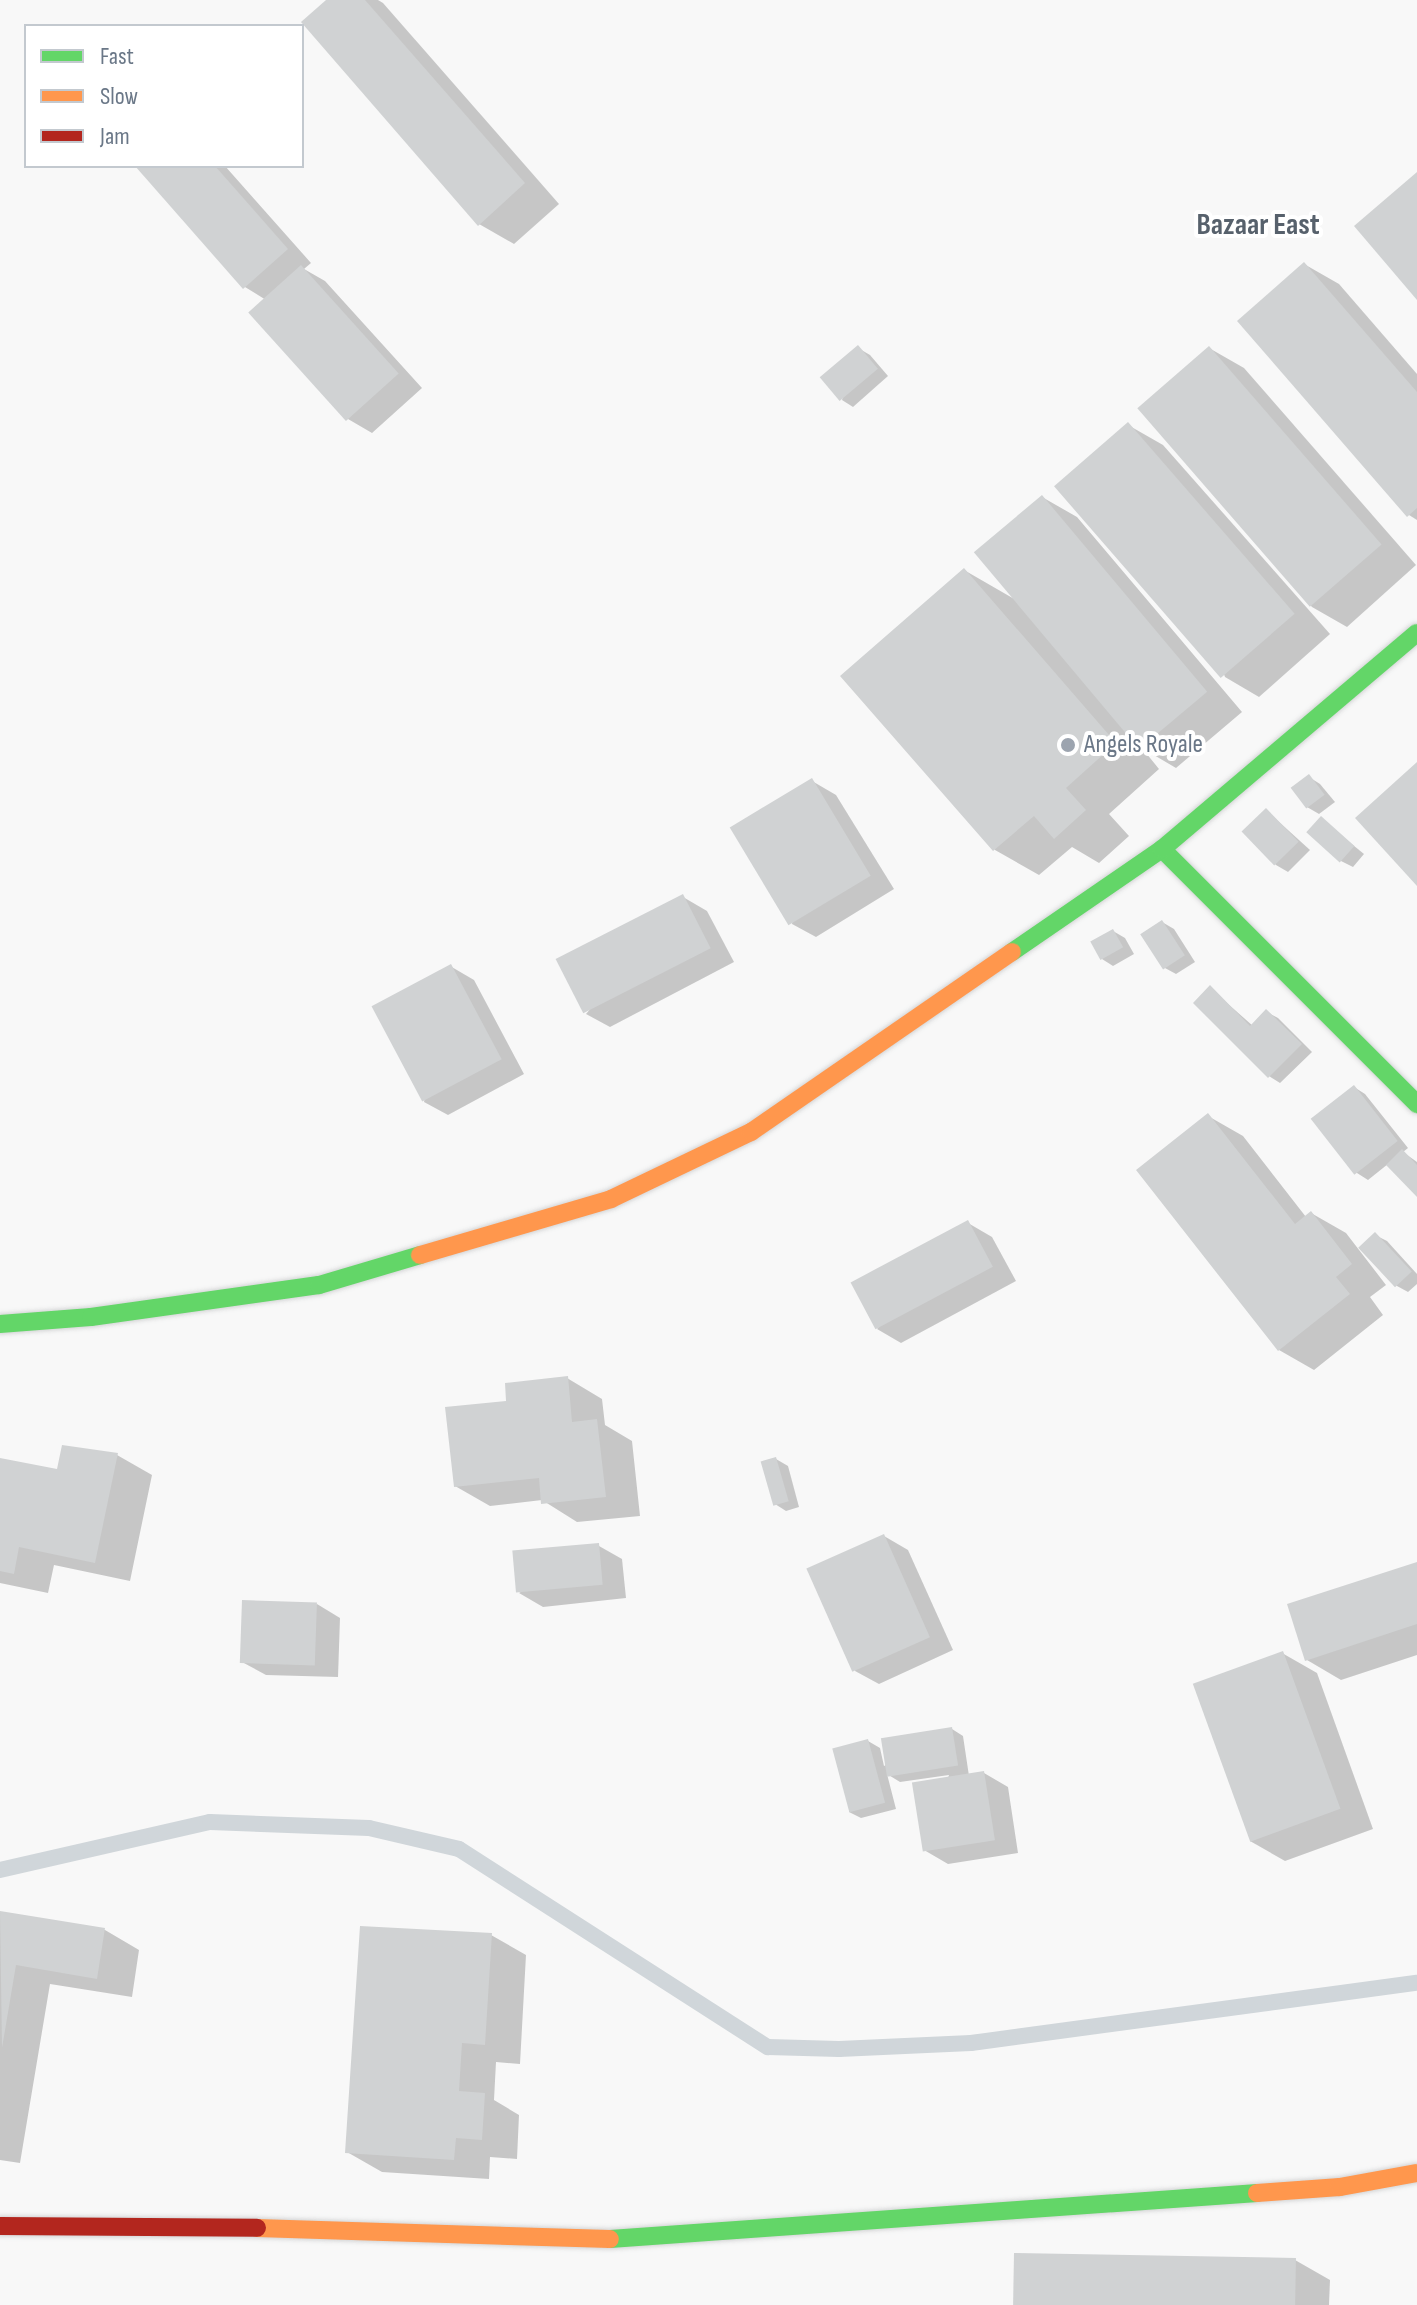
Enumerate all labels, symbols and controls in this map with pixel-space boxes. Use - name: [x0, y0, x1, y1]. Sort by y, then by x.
- legend: [24, 24, 304, 168]
- text: Fast: [100, 42, 134, 71]
- text: Slow: [100, 82, 138, 111]
- text: Jam: [100, 122, 130, 151]
- district label: Bazaar East: [1196, 207, 1320, 243]
- place label: Angels Royale: [1084, 729, 1203, 761]
- marker: Angels Royale: [1059, 736, 1077, 754]

